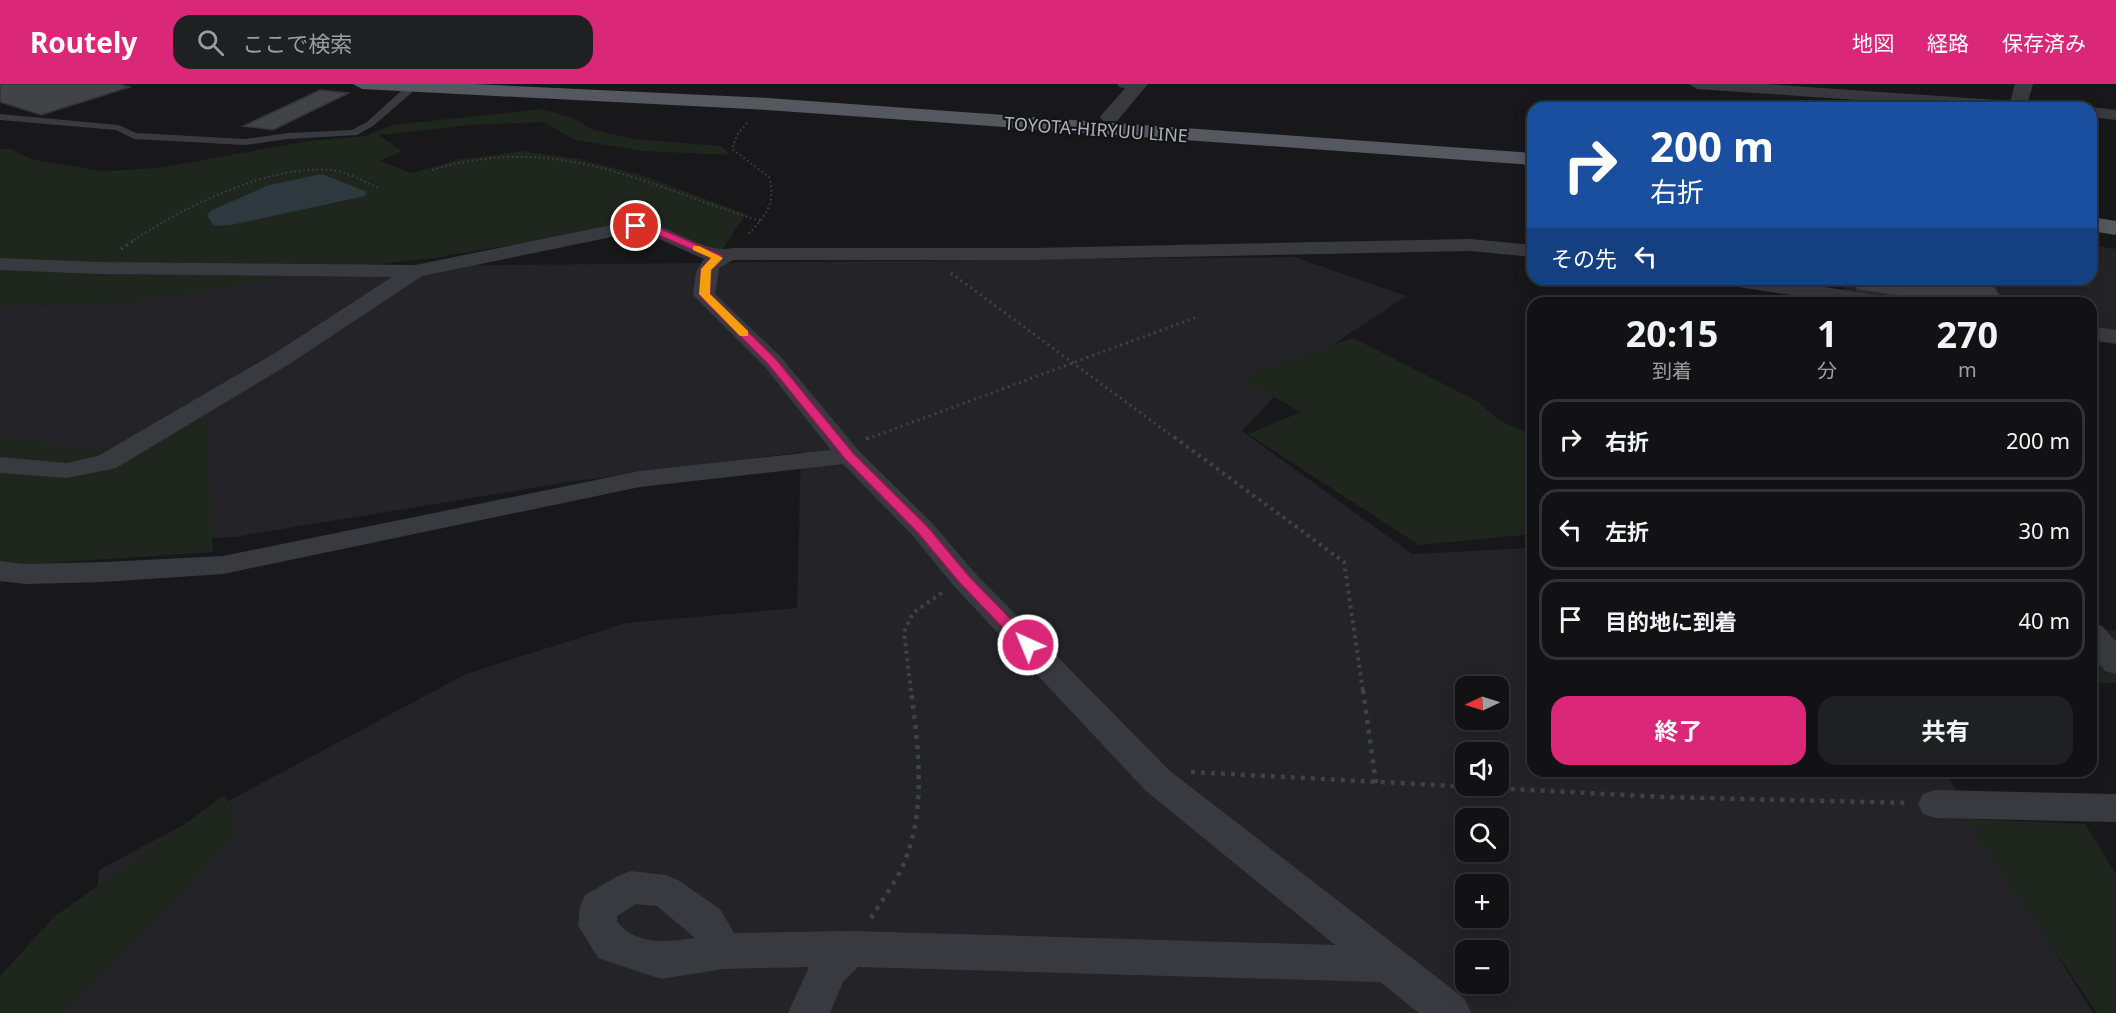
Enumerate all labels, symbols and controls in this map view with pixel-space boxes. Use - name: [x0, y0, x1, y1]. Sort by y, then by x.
- search box: [173, 15, 593, 69]
- text: Routely: [30, 23, 137, 61]
- icon: search: [194, 26, 227, 59]
- text: ここで検索: [242, 28, 352, 58]
- text: 地図: [1852, 29, 1894, 57]
- text: 経路: [1927, 29, 1969, 57]
- text: 保存済み: [2002, 29, 2086, 57]
- street label: TOYOTA-HIRYUU LINE: [1003, 111, 1189, 147]
- text: 200 m: [1650, 117, 1774, 174]
- icon: right: [1551, 126, 1629, 204]
- text: 右折: [1650, 173, 1704, 210]
- pin: [610, 200, 661, 251]
- icon: arrive: [619, 209, 652, 242]
- icon: left: [1629, 240, 1662, 273]
- text: その先: [1551, 243, 1617, 273]
- text: 20:15: [1626, 309, 1718, 358]
- text: 1: [1817, 309, 1838, 358]
- text: 270: [1936, 310, 1998, 359]
- text: m: [1958, 356, 1977, 383]
- text: 到着: [1652, 357, 1692, 384]
- text: 分: [1817, 357, 1837, 384]
- icon: right: [1554, 423, 1587, 456]
- text: 200 m: [2006, 425, 2070, 455]
- text: 右折: [1605, 426, 1649, 456]
- icon: left: [1554, 513, 1587, 546]
- text: 30 m: [2019, 515, 2070, 545]
- text: 左折: [1605, 516, 1649, 546]
- icon: arrive: [1554, 603, 1587, 636]
- text: 40 m: [2019, 605, 2070, 635]
- text: 目的地に到着: [1605, 606, 1737, 636]
- position arrow: [996, 613, 1060, 677]
- north arrow: [1455, 676, 1509, 730]
- map controls: [1455, 676, 1509, 994]
- button: 終了: [1551, 696, 1806, 765]
- button: 共有: [1818, 696, 2073, 765]
- button: sound: [1455, 742, 1509, 796]
- button: search: [1455, 808, 1509, 862]
- button: +: [1455, 874, 1509, 928]
- button: −: [1455, 940, 1509, 994]

